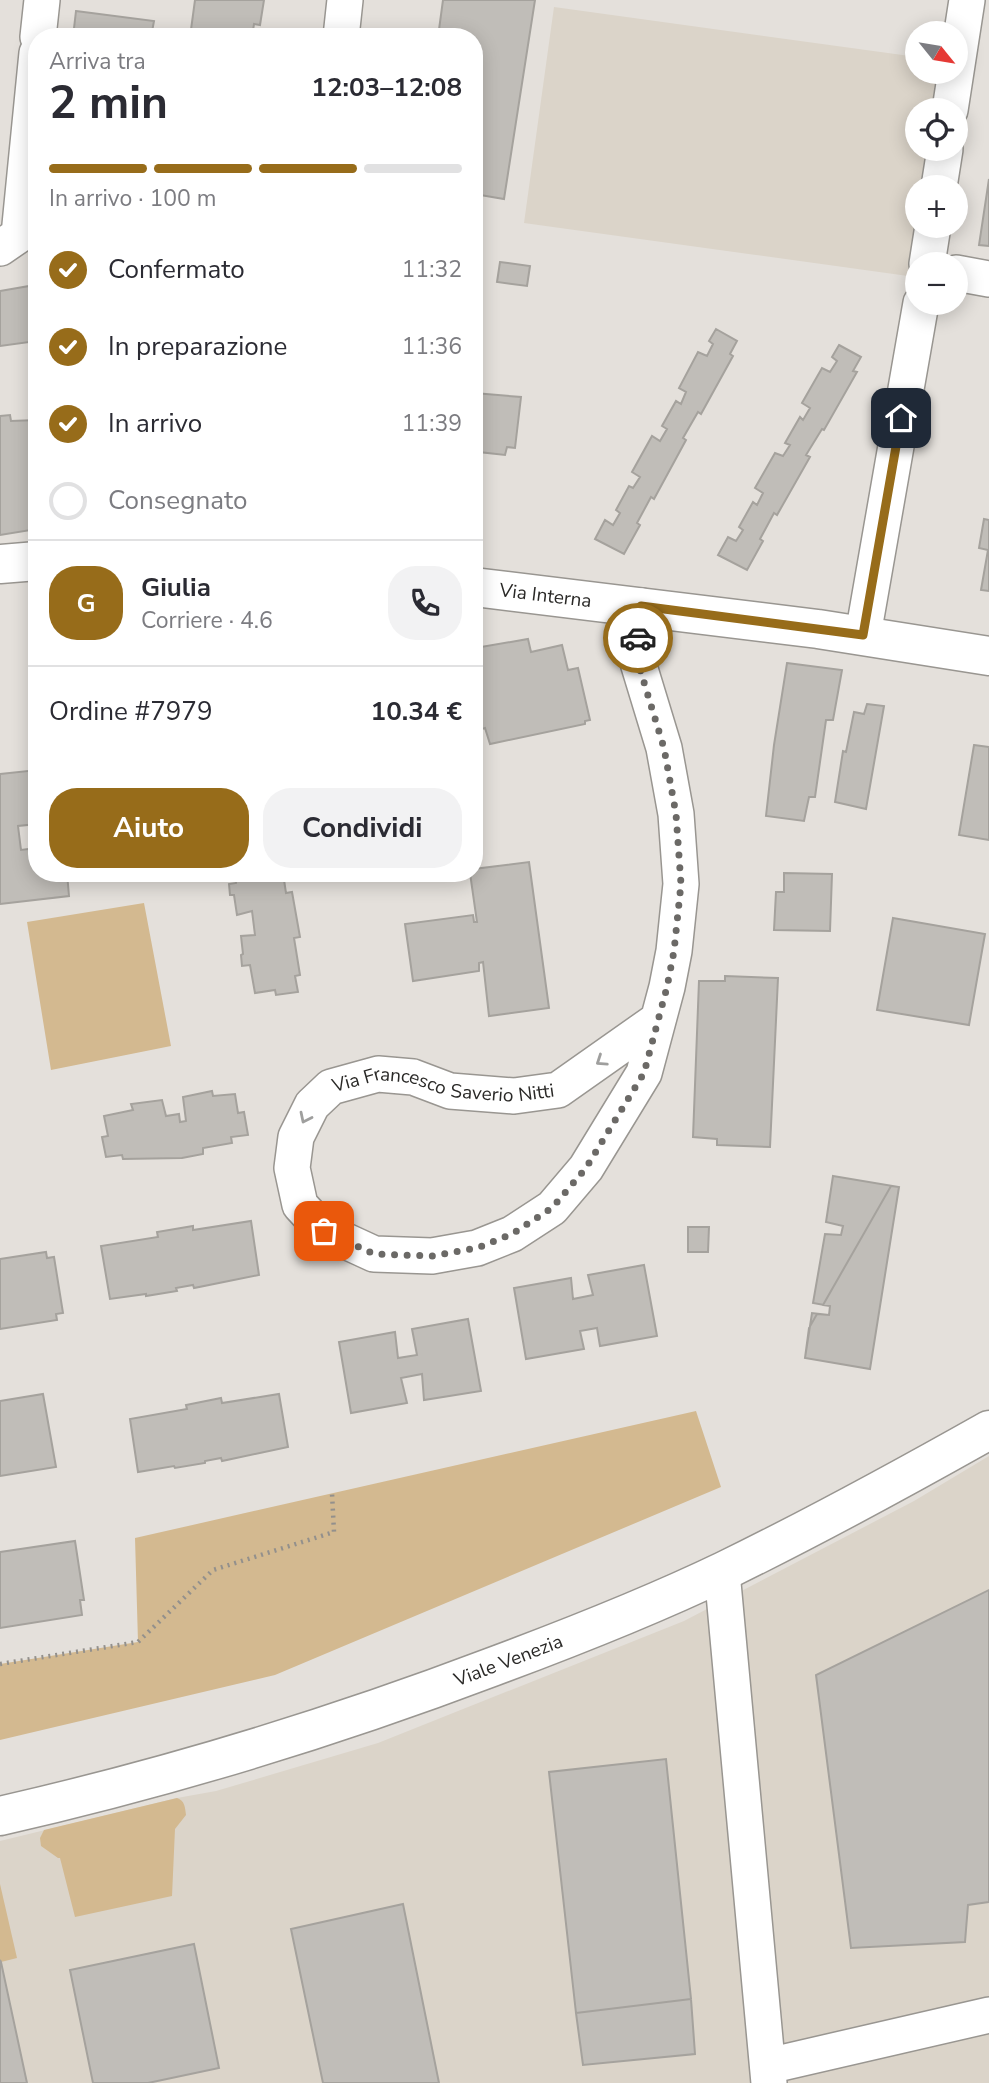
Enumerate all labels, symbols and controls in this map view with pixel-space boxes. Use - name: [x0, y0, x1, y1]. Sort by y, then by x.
- north arrow: [905, 21, 968, 84]
- map controls: [905, 21, 968, 315]
- text: Arriva tra: [49, 46, 146, 77]
- text: 12:03–12:08: [311, 70, 462, 105]
- text: 2 min: [49, 71, 168, 134]
- button: locate: [905, 98, 968, 161]
- button: +: [905, 175, 968, 238]
- text: In arrivo · 100 m: [49, 183, 216, 214]
- icon: check: [49, 251, 87, 289]
- text: Confermato: [108, 252, 245, 287]
- button: −: [905, 252, 968, 315]
- text: 11:32: [402, 254, 462, 285]
- icon: check: [49, 328, 87, 366]
- text: In preparazione: [108, 329, 287, 364]
- text: 11:36: [402, 331, 462, 362]
- pin: [871, 388, 931, 448]
- icon: home: [882, 399, 920, 437]
- icon: check: [49, 405, 87, 443]
- text: In arrivo: [108, 406, 202, 441]
- text: 11:39: [402, 408, 462, 439]
- text: Consegnato: [108, 483, 247, 518]
- button: phone: [388, 566, 462, 640]
- text: Giulia: [141, 570, 211, 605]
- street label: Via Interna: [497, 577, 593, 614]
- text: G: [76, 586, 96, 621]
- courier: [603, 603, 673, 673]
- text: Corriere · 4.6: [141, 605, 273, 636]
- icon: car: [619, 619, 657, 657]
- text: Ordine #7979: [49, 694, 213, 729]
- text: 10.34 €: [371, 694, 462, 729]
- button: Aiuto: [49, 788, 249, 868]
- button: Condividi: [263, 788, 462, 868]
- one-way arrow: [596, 1053, 609, 1065]
- street label: Via Francesco Saverio Nitti: [328, 1061, 556, 1109]
- one-way arrow: [300, 1111, 314, 1123]
- pin: [294, 1201, 354, 1261]
- icon: bag: [305, 1212, 343, 1250]
- street label: Viale Venezia: [449, 1628, 567, 1693]

